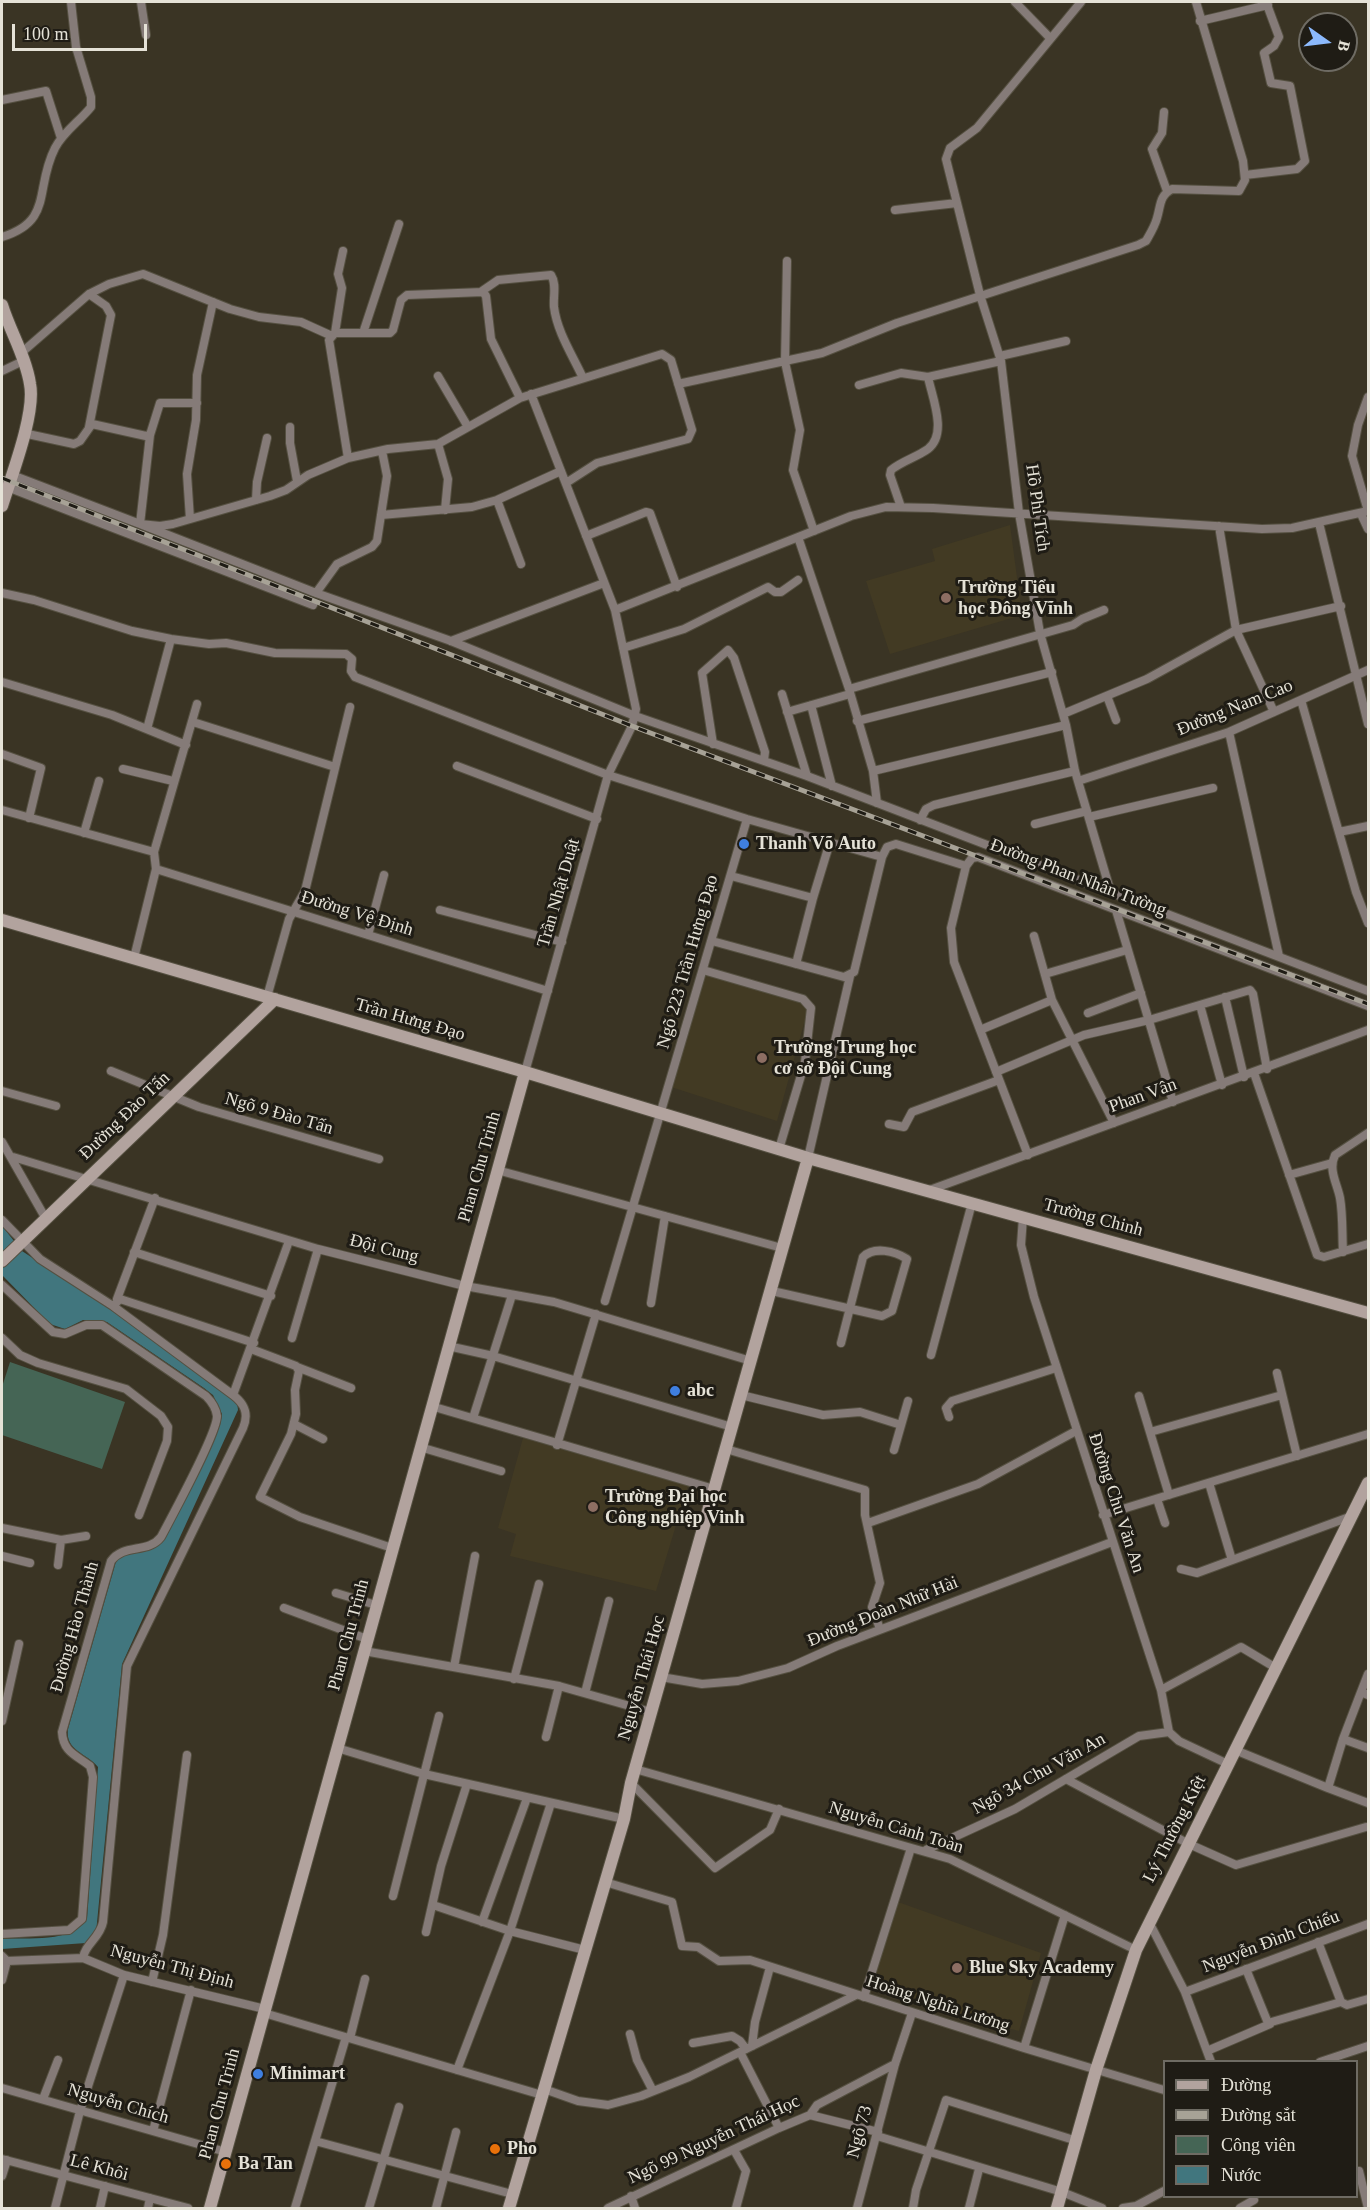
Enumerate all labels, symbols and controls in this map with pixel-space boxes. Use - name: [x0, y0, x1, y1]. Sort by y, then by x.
- scale bar: [15, 12, 150, 50]
- north arrow: [1298, 12, 1358, 72]
- text: 100 m: [23, 24, 69, 44]
- text: B: [1334, 39, 1354, 53]
- street label: Hồ Phi Tích: [1020, 463, 1054, 553]
- place label: Trường Tiểu học Đông Vĩnh: [958, 577, 1073, 620]
- marker: Trường Tiểu học Đông Vĩnh: [939, 591, 953, 605]
- street label: Đường Nam Cao: [1174, 675, 1296, 741]
- place label: Thanh Võ Auto: [756, 833, 876, 855]
- street label: Đường Phan Nhân Tường: [987, 834, 1169, 922]
- street label: Trần Nhật Duật: [533, 836, 585, 950]
- marker: Thanh Võ Auto: [737, 837, 751, 851]
- street label: Ngõ 223 Trần Hưng Đạo: [653, 872, 723, 1052]
- street label: Đường Vệ Định: [298, 887, 416, 941]
- street label: Trần Hưng Đạo: [353, 994, 467, 1046]
- place label: Trường Trung học cơ sở Đội Cung: [774, 1037, 916, 1080]
- marker: Trường Trung học cơ sở Đội Cung: [755, 1051, 769, 1065]
- street label: Đường Đào Tấn: [75, 1068, 175, 1164]
- street label: Phan Vân: [1106, 1074, 1180, 1118]
- street label: Ngõ 9 Đào Tấn: [222, 1088, 336, 1140]
- street label: Phan Chu Trinh: [454, 1109, 506, 1225]
- street label: Trường Chinh: [1041, 1194, 1145, 1242]
- street label: Đội Cung: [347, 1230, 421, 1268]
- place label: abc: [687, 1380, 714, 1402]
- marker: abc: [668, 1384, 682, 1398]
- street label: Đường Chu Văn An: [1083, 1430, 1149, 1576]
- place label: Trường Đại học Công nghiệp Vinh: [605, 1486, 744, 1528]
- marker: Trường Đại học Công nghiệp Vinh: [586, 1500, 600, 1514]
- street label: Đường Hào Thành: [46, 1559, 104, 1695]
- street label: Đường Đoàn Nhữ Hài: [805, 1572, 961, 1652]
- street label: Phan Chu Trinh: [324, 1577, 374, 1693]
- street label: Nguyễn Thái Học: [614, 1613, 670, 1743]
- street label: Ngõ 34 Chu Văn An: [969, 1728, 1109, 1820]
- street label: Lý Thường Kiệt: [1139, 1772, 1211, 1886]
- street label: Nguyễn Cảnh Toàn: [826, 1797, 966, 1859]
- street label: Nguyễn Đình Chiểu: [1199, 1906, 1343, 1978]
- street label: Nguyễn Thị Định: [108, 1940, 236, 1994]
- place label: Blue Sky Academy: [969, 1957, 1114, 1979]
- marker: Blue Sky Academy: [950, 1961, 964, 1975]
- street label: Hoàng Nghĩa Lương: [864, 1971, 1012, 2037]
- street label: Phan Chu Trinh: [195, 2046, 245, 2162]
- legend: [1163, 2060, 1358, 2198]
- place label: Minimart: [270, 2063, 345, 2085]
- marker: Minimart: [251, 2067, 265, 2081]
- text: Đường: [1221, 2075, 1271, 2095]
- street label: Nguyễn Chích: [65, 2079, 171, 2129]
- street label: Ngõ 99 Nguyễn Thái Học: [625, 2091, 803, 2189]
- street label: Ngõ 73: [843, 2103, 877, 2161]
- text: Đường sắt: [1221, 2105, 1296, 2125]
- text: Công viên: [1221, 2135, 1296, 2155]
- place label: Pho: [507, 2138, 537, 2160]
- marker: Pho: [488, 2142, 502, 2156]
- street label: Lê Khôi: [67, 2150, 131, 2186]
- place label: Ba Tan: [238, 2153, 293, 2175]
- marker: Ba Tan: [219, 2157, 233, 2171]
- text: Nước: [1221, 2165, 1261, 2185]

